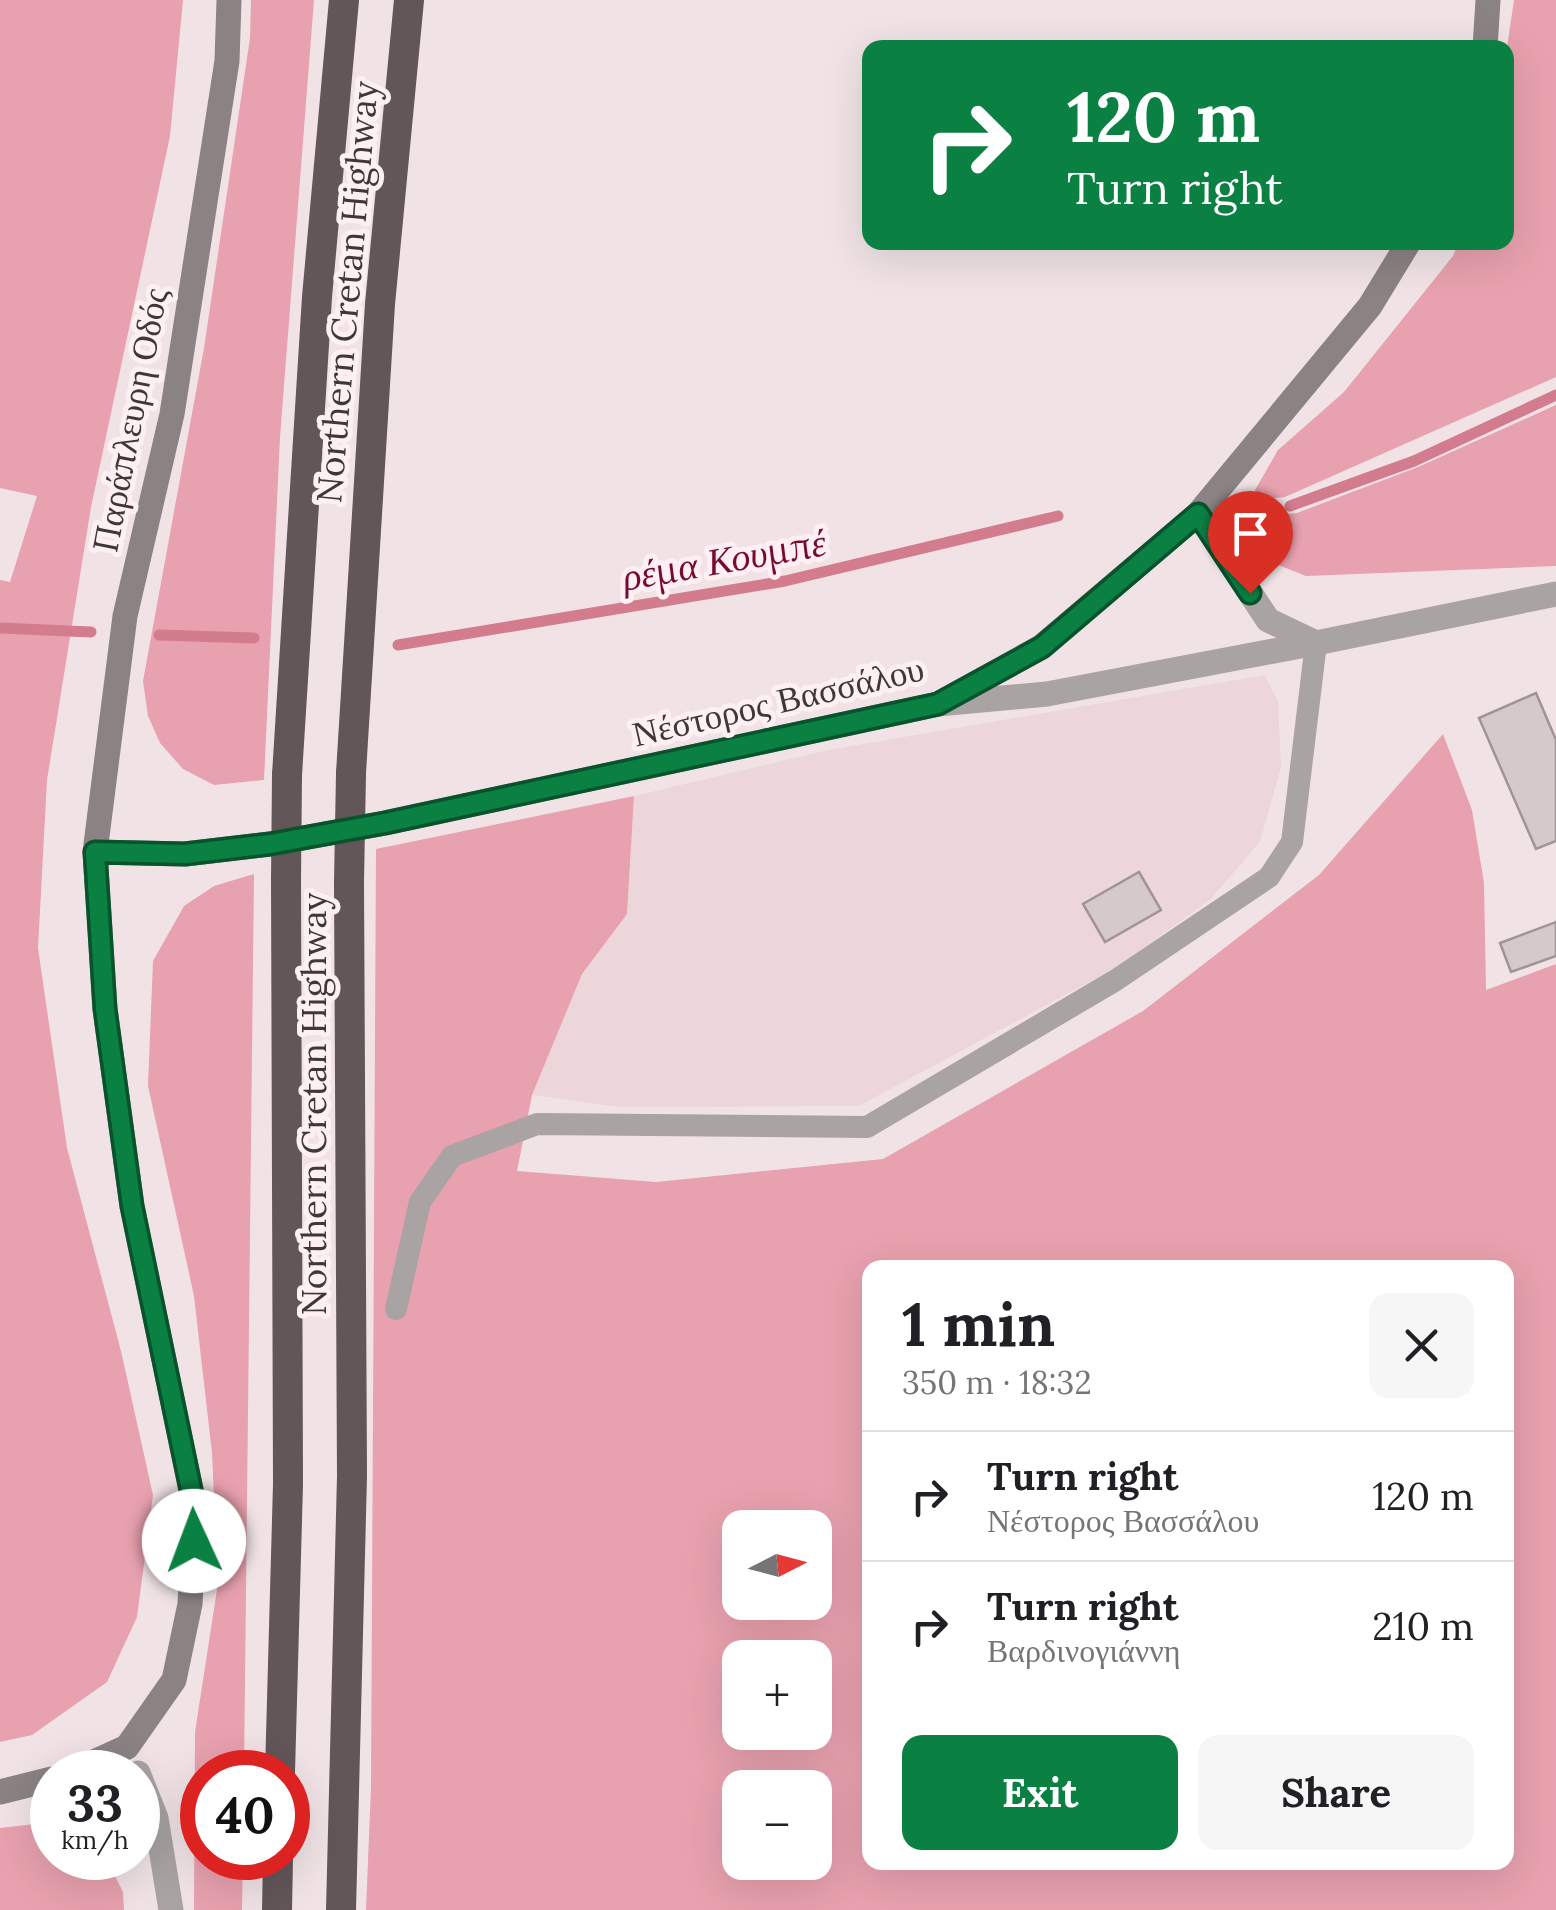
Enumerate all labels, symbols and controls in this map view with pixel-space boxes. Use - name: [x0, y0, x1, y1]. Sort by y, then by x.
- text: 120 m: [1067, 72, 1260, 161]
- street label: Northern Cretan Highway: [306, 79, 388, 505]
- icon: right: [902, 80, 1032, 210]
- text: Turn right: [1067, 159, 1283, 216]
- street label: Παράπλευρη Οδός: [82, 284, 178, 556]
- pin: [1208, 491, 1293, 594]
- icon: arrive: [1223, 506, 1278, 561]
- water label: ρέμα Κουμπέ: [618, 517, 830, 602]
- street label: Νέστορος Βασσάλου: [628, 646, 928, 756]
- street label: Northern Cretan Highway: [291, 892, 336, 1316]
- text: 1 min: [902, 1286, 1055, 1362]
- button: close: [1369, 1293, 1474, 1398]
- text: 350 m · 18:32: [902, 1362, 1092, 1403]
- text: Turn right: [987, 1452, 1178, 1500]
- icon: right: [902, 1469, 957, 1524]
- text: 120 m: [1372, 1472, 1474, 1520]
- position arrow: [142, 1489, 246, 1593]
- text: Νέστορος Βασσάλου: [987, 1500, 1259, 1541]
- north arrow: [722, 1510, 832, 1620]
- map controls: [722, 1510, 832, 1880]
- text: Turn right: [987, 1582, 1178, 1630]
- icon: right: [902, 1599, 957, 1654]
- text: 210 m: [1372, 1602, 1474, 1650]
- text: Βαρδινογιάννη: [987, 1630, 1180, 1671]
- button: +: [722, 1640, 832, 1750]
- button: Exit: [902, 1735, 1178, 1850]
- button: Share: [1198, 1735, 1474, 1850]
- speed limit sign: 40: [180, 1750, 310, 1880]
- button: −: [722, 1770, 832, 1880]
- text: 33: [67, 1771, 123, 1835]
- text: km/h: [61, 1824, 129, 1856]

